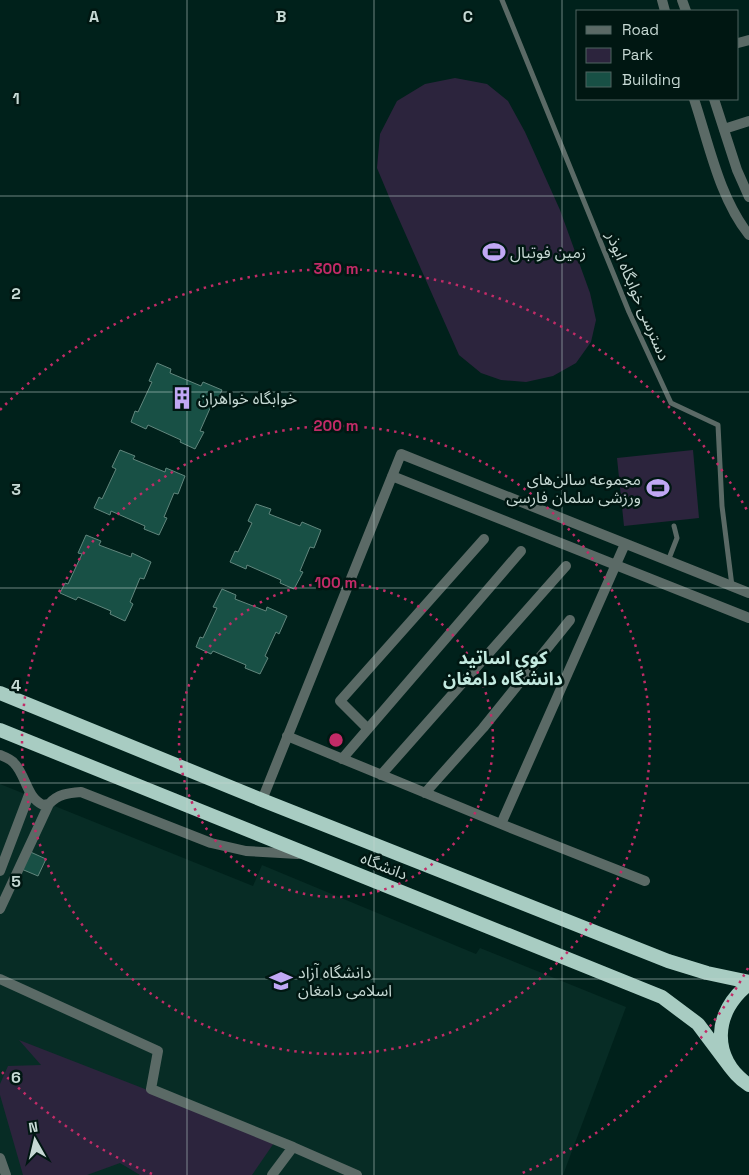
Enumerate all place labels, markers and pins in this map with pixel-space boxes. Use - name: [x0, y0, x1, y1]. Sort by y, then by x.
- sports icon: زمین فوتبال: [481, 239, 507, 265]
- place label: زمین فوتبال: [510, 242, 586, 263]
- building icon: خوابگاه خواهران: [169, 385, 195, 411]
- place label: خوابگاه خواهران: [198, 388, 297, 409]
- place label: مجموعه سالن‌های ورزشی سلمان فارسی: [506, 469, 641, 508]
- sports icon: مجموعه سالن‌های ورزشی سلمان فارسی: [645, 475, 671, 501]
- centre of rings: [327, 731, 345, 749]
- place label: دانشگاه آزاد اسلامی دامغان: [298, 962, 392, 1001]
- school or university icon: دانشگاه آزاد اسلامی دامغان: [268, 968, 294, 994]

